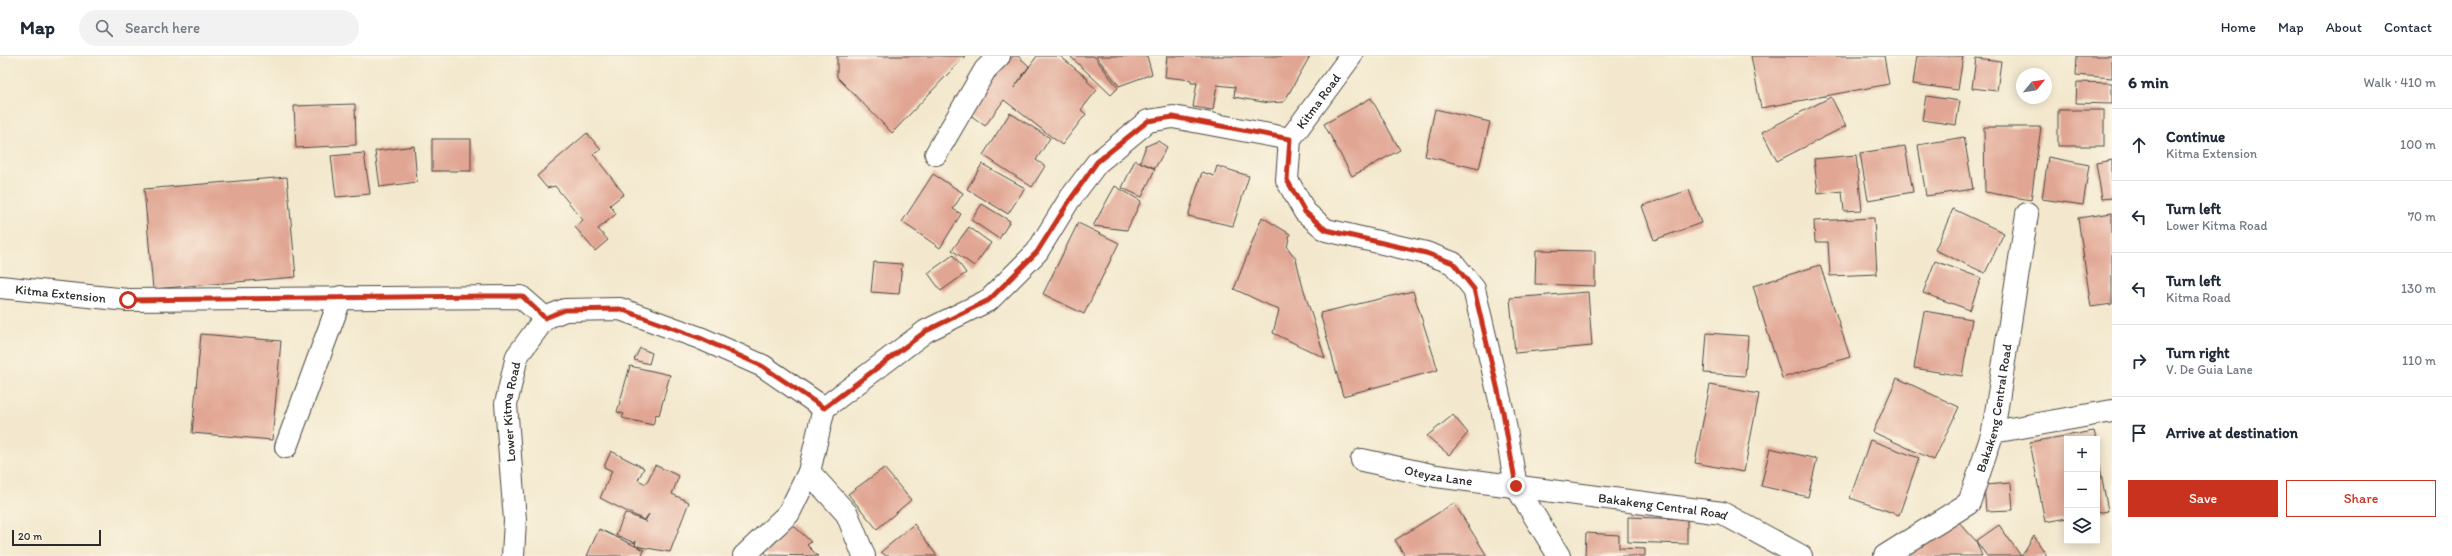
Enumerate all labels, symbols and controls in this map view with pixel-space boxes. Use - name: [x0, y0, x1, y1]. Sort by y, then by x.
- search box: [79, 10, 359, 46]
- text: Map: [20, 16, 55, 39]
- icon: search: [93, 17, 115, 39]
- text: Search here: [125, 19, 200, 37]
- text: Home: [2221, 19, 2256, 36]
- text: Map: [2278, 19, 2304, 36]
- text: About: [2326, 19, 2362, 36]
- text: Contact: [2384, 19, 2432, 36]
- north arrow: [2016, 68, 2052, 104]
- street label: Kitma Road: [1293, 71, 1344, 132]
- text: 6 min: [2128, 72, 2169, 92]
- text: Walk · 410 m: [2364, 75, 2436, 90]
- text: Continue: [2166, 128, 2225, 146]
- icon: ahead: [2128, 134, 2150, 156]
- text: 100 m: [2400, 137, 2436, 152]
- text: Kitma Extension: [2166, 146, 2257, 161]
- text: Turn left: [2166, 200, 2221, 218]
- icon: left: [2128, 206, 2150, 228]
- text: 70 m: [2408, 209, 2436, 224]
- text: Lower Kitma Road: [2166, 218, 2267, 233]
- text: Turn left: [2166, 272, 2221, 290]
- icon: left: [2128, 278, 2150, 300]
- text: 130 m: [2401, 281, 2436, 296]
- street label: Kitma Extension: [14, 282, 107, 306]
- text: Kitma Road: [2166, 290, 2231, 305]
- route start: [119, 291, 137, 309]
- street label: Bakakeng Central Road: [1973, 343, 2015, 474]
- text: Turn right: [2166, 344, 2230, 362]
- icon: right: [2128, 350, 2150, 372]
- text: 110 m: [2402, 353, 2436, 368]
- street label: Lower Kitma Road: [499, 360, 523, 463]
- text: V. De Guia Lane: [2166, 362, 2253, 377]
- icon: arrive: [2128, 422, 2150, 444]
- text: Arrive at destination: [2166, 424, 2298, 442]
- map controls: [2064, 436, 2100, 544]
- button: +: [2064, 436, 2100, 472]
- street label: Oteyza Lane: [1403, 462, 1473, 489]
- button: −: [2064, 472, 2100, 508]
- route end: [1507, 477, 1525, 495]
- button: Save: [2128, 480, 2278, 517]
- button: Share: [2286, 480, 2436, 517]
- street label: Bakakeng Central Road: [1597, 490, 1731, 523]
- button: layers: [2064, 508, 2100, 544]
- scale bar: [12, 528, 101, 547]
- text: 20 m: [18, 530, 42, 543]

